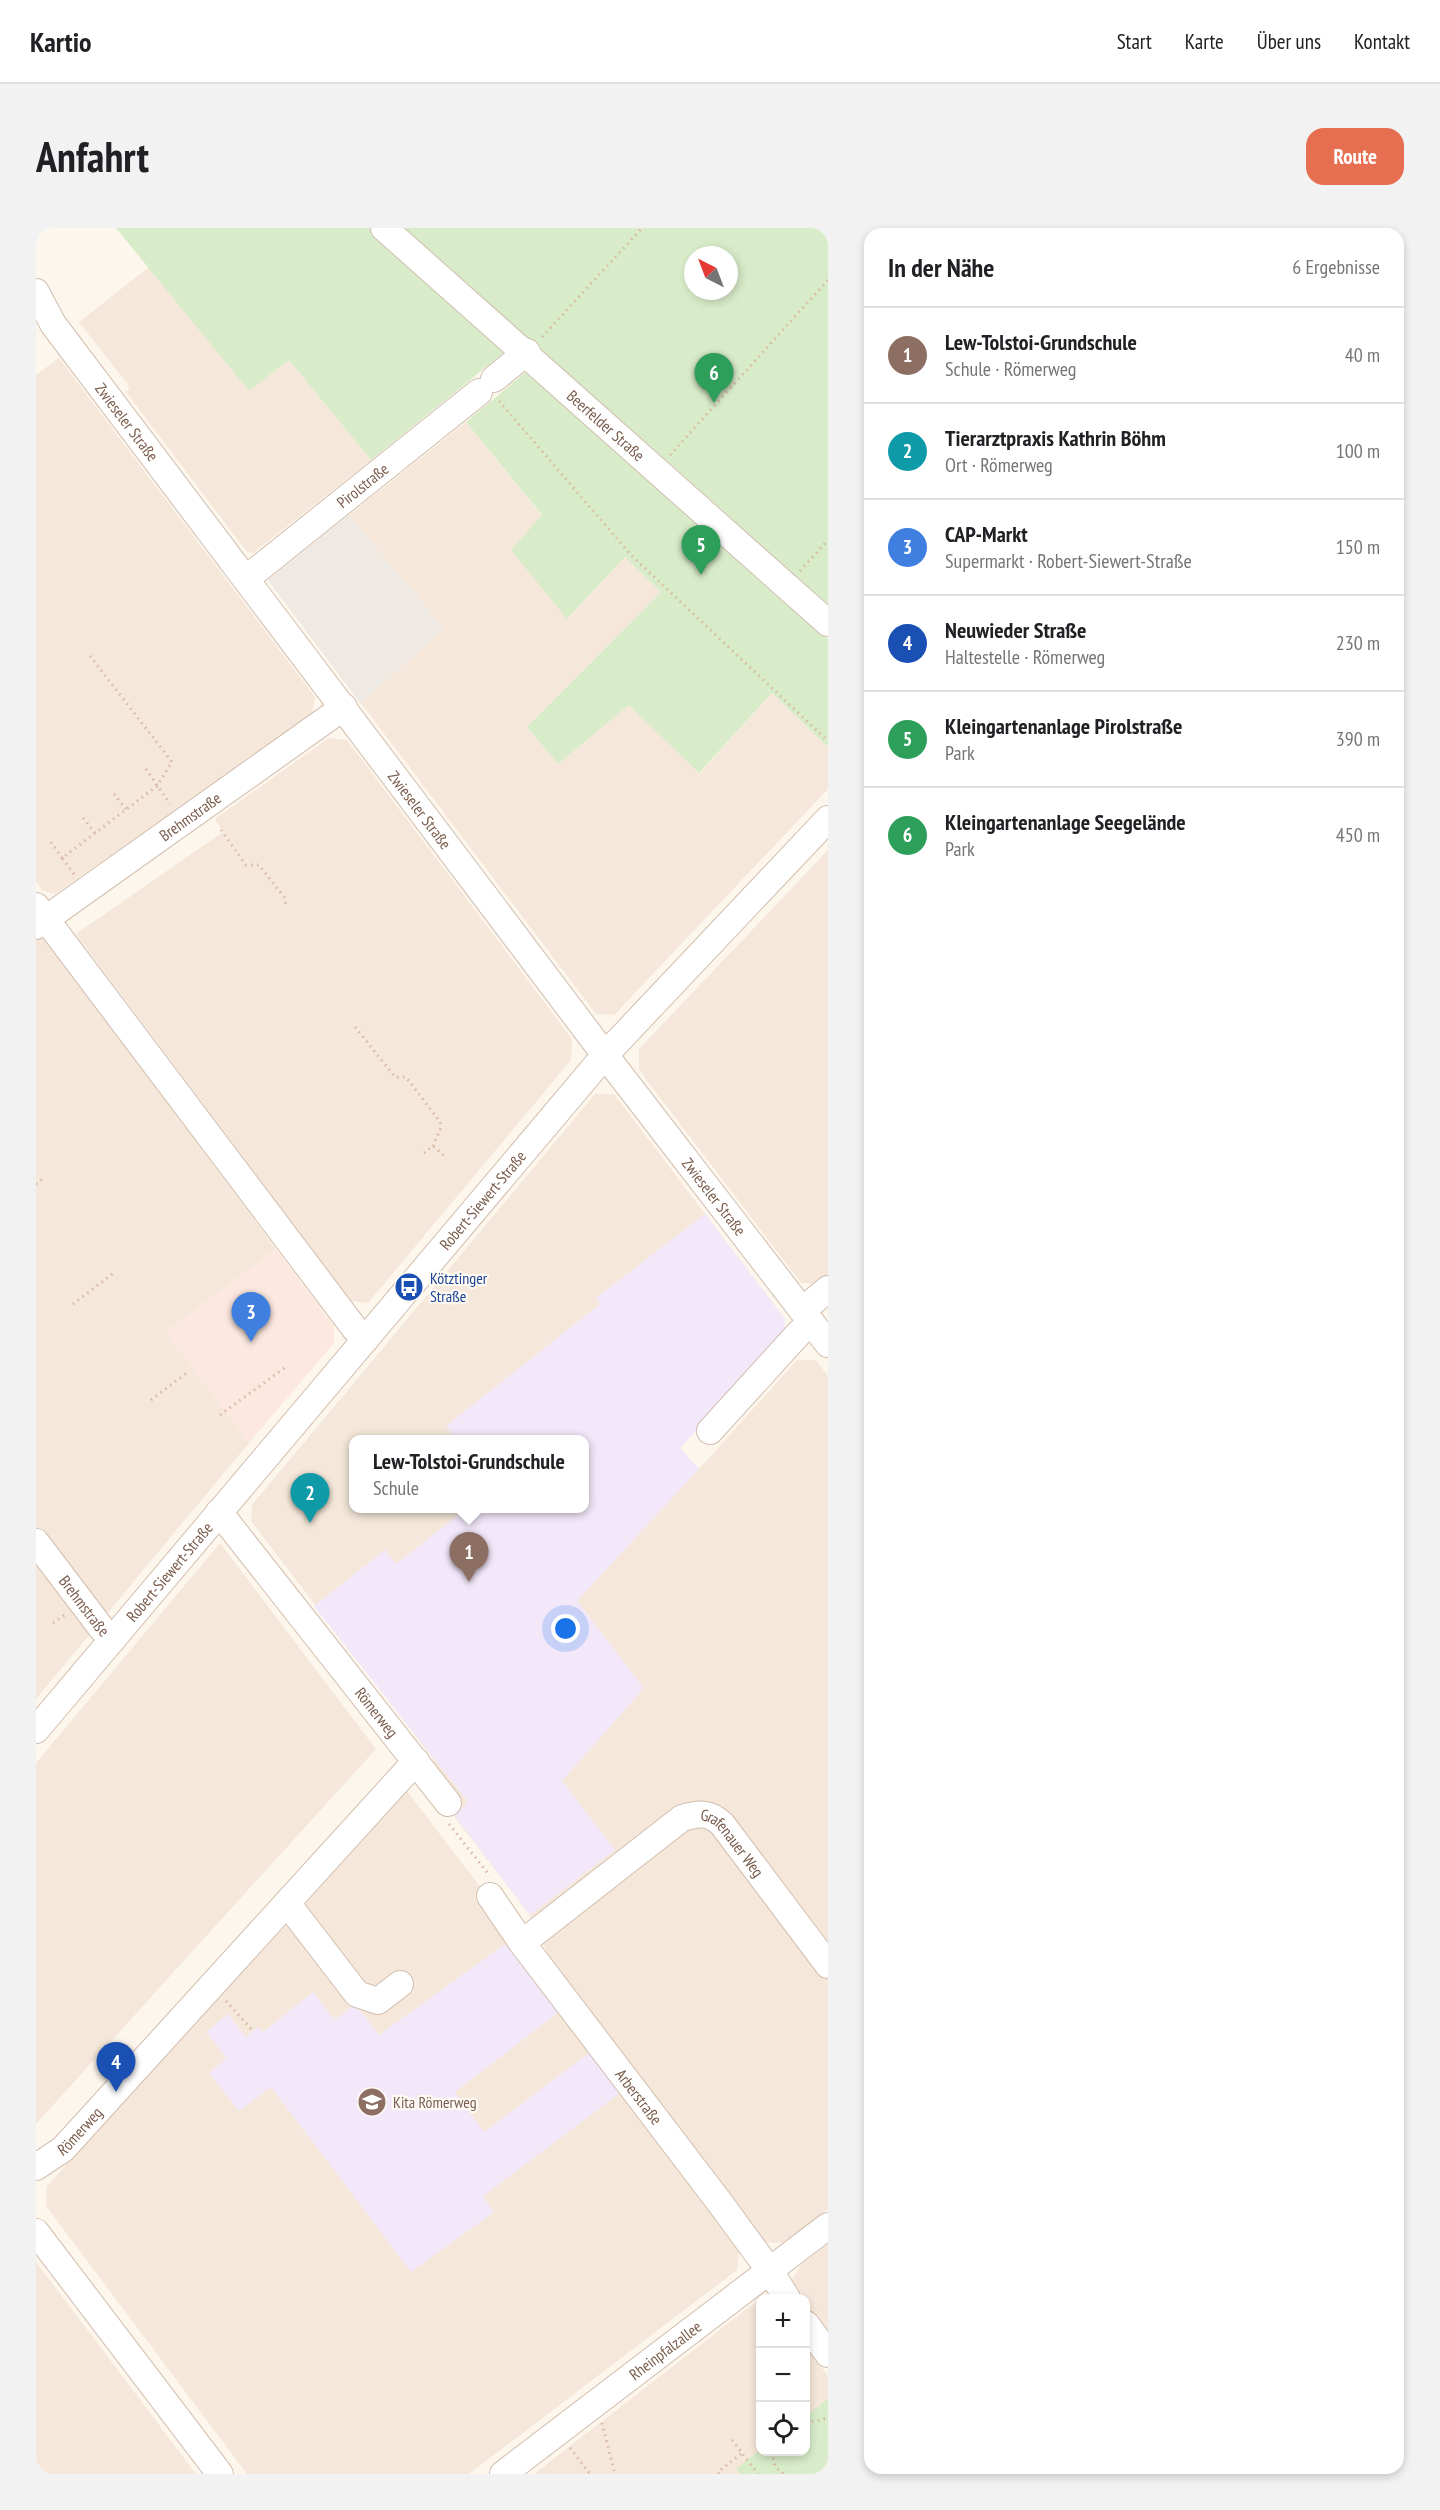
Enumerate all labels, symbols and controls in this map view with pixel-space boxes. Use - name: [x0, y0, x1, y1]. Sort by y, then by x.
- text: Kartio: [30, 23, 92, 60]
- text: Start: [1117, 28, 1152, 55]
- text: Karte: [1185, 28, 1224, 55]
- text: Über uns: [1257, 28, 1321, 55]
- text: Kontakt: [1354, 28, 1410, 55]
- button: Route: [1306, 128, 1404, 185]
- text: Anfahrt: [36, 129, 149, 184]
- north arrow: [684, 246, 738, 300]
- text: In der Nähe: [888, 251, 994, 284]
- text: 6 Ergebnisse: [1292, 254, 1380, 280]
- text: Lew-Tolstoi-Grundschule: [945, 328, 1137, 356]
- text: 1: [903, 342, 912, 368]
- text: 40 m: [1345, 342, 1380, 368]
- pin: 6: [694, 354, 734, 403]
- text: Schule · Römerweg: [945, 356, 1076, 382]
- street label: Zwieseler Straße: [91, 379, 163, 465]
- street label: Beerfelder Straße: [563, 386, 649, 465]
- text: Tierarztpraxis Kathrin Böhm: [945, 424, 1166, 452]
- text: 2: [903, 438, 912, 464]
- text: 100 m: [1336, 438, 1380, 464]
- text: Ort · Römerweg: [945, 452, 1053, 478]
- street label: Pirolstraße: [332, 459, 392, 512]
- text: CAP-Markt: [945, 520, 1028, 548]
- pin: 5: [682, 526, 720, 575]
- text: 3: [903, 534, 912, 560]
- text: 150 m: [1336, 534, 1380, 560]
- text: Supermarkt · Robert-Siewert-Straße: [945, 548, 1192, 574]
- text: Neuwieder Straße: [945, 616, 1087, 644]
- text: 4: [903, 630, 912, 656]
- text: 230 m: [1336, 630, 1380, 656]
- text: Haltestelle · Römerweg: [945, 644, 1105, 670]
- text: Kleingartenanlage Pirolstraße: [945, 712, 1182, 740]
- text: 5: [903, 726, 912, 752]
- text: 390 m: [1336, 726, 1380, 752]
- text: Park: [945, 740, 975, 766]
- street label: Zwieseler Straße: [384, 767, 456, 853]
- street label: Brehmstraße: [155, 788, 225, 845]
- text: Kleingartenanlage Seegelände: [945, 808, 1186, 836]
- text: 6: [903, 822, 912, 848]
- text: 450 m: [1336, 822, 1380, 848]
- text: Park: [945, 836, 975, 862]
- street label: Robert-Siewert-Straße: [435, 1146, 530, 1254]
- street label: Zwieseler Straße: [678, 1154, 751, 1239]
- place label: Kötztinger Straße: [430, 1268, 488, 1306]
- bus stop icon: Kötztinger Straße: [393, 1271, 425, 1303]
- pin: 3: [232, 1292, 270, 1342]
- popup: [349, 1435, 589, 1513]
- text: Lew-Tolstoi-Grundschule: [373, 1447, 565, 1475]
- pin: 2: [290, 1474, 330, 1523]
- text: Schule: [373, 1475, 419, 1501]
- street label: Robert-Siewert-Straße: [122, 1518, 217, 1625]
- pin: 1: [450, 1532, 488, 1582]
- street label: Brehmstraße: [55, 1571, 113, 1641]
- your location: [551, 1614, 580, 1643]
- street label: Römerweg: [351, 1683, 403, 1741]
- street label: Grafenauer Weg: [699, 1804, 768, 1881]
- pin: 4: [96, 2042, 136, 2092]
- street label: Arberstraße: [611, 2065, 667, 2129]
- school or university icon: Kita Römerweg: [356, 2086, 388, 2118]
- place label: Kita Römerweg: [393, 2092, 477, 2112]
- street label: Römerweg: [54, 2103, 106, 2160]
- map controls: [756, 2294, 810, 2456]
- button: +: [756, 2294, 810, 2348]
- street label: Rheinpfalzallee: [625, 2316, 705, 2384]
- button: −: [756, 2348, 810, 2402]
- button: locate: [756, 2402, 810, 2456]

